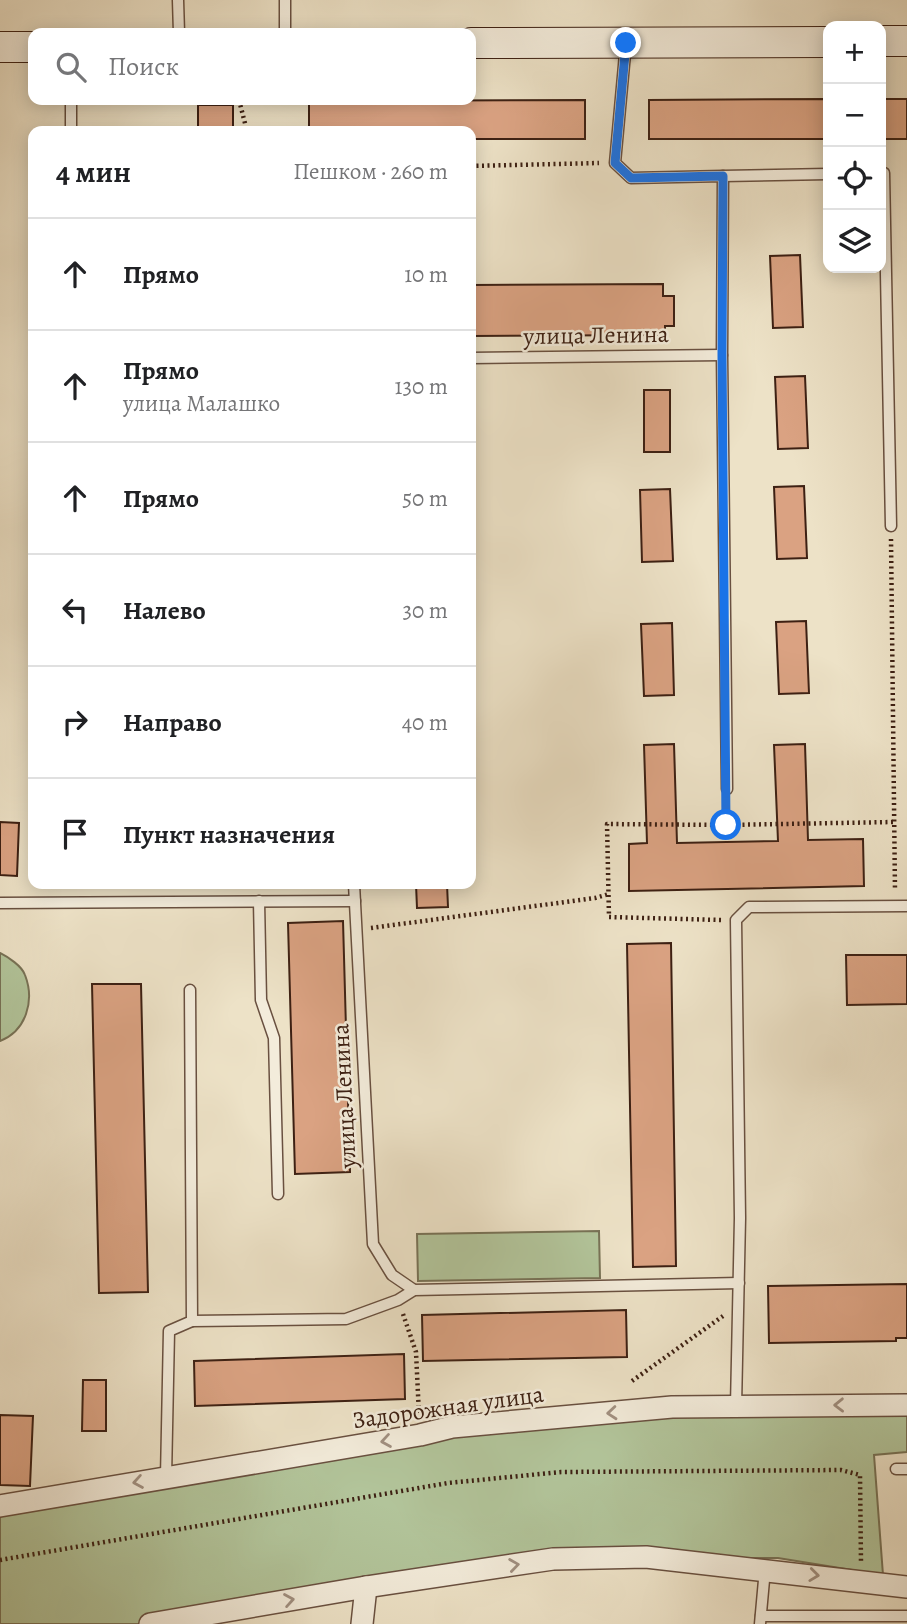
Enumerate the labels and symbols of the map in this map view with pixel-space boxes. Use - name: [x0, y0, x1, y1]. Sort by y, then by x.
- route end: [610, 27, 641, 58]
- street label: улица Ленина: [522, 318, 669, 352]
- route start: [710, 809, 741, 840]
- street label: улица Ленина: [324, 1023, 364, 1170]
- street label: Задорожная улица: [350, 1378, 546, 1436]
- one-way arrow: [833, 1397, 844, 1413]
- one-way arrow: [606, 1405, 617, 1420]
- one-way arrow: [380, 1433, 392, 1448]
- one-way arrow: [132, 1474, 144, 1489]
- one-way arrow: [508, 1558, 520, 1573]
- one-way arrow: [808, 1568, 820, 1583]
- one-way arrow: [283, 1593, 295, 1608]

